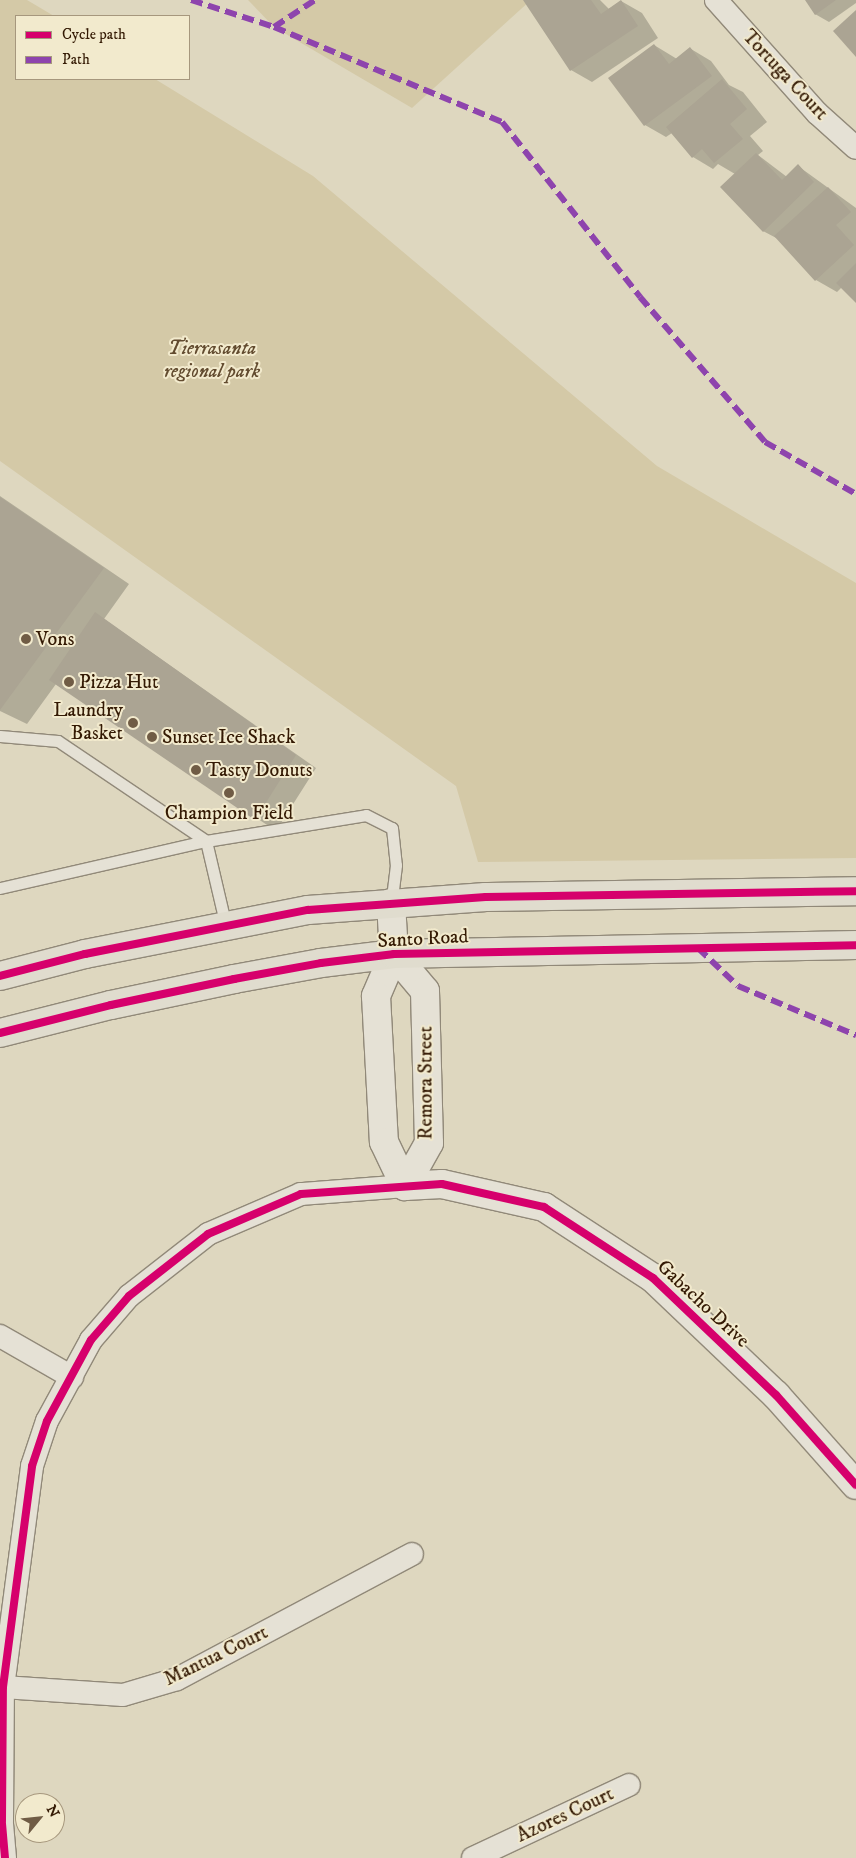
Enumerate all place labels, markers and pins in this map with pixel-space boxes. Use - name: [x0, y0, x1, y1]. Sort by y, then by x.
- place label: Vons: [36, 627, 74, 651]
- marker: Vons: [20, 633, 32, 645]
- place label: Pizza Hut: [79, 670, 158, 694]
- marker: Pizza Hut: [63, 676, 75, 688]
- place label: Laundry Basket: [53, 699, 123, 746]
- marker: Laundry Basket: [127, 717, 139, 729]
- place label: Sunset Ice Shack: [162, 725, 295, 749]
- marker: Sunset Ice Shack: [146, 731, 158, 743]
- place label: Tasty Donuts: [206, 758, 312, 782]
- marker: Tasty Donuts: [190, 764, 202, 776]
- marker: Champion Field: [223, 787, 235, 799]
- place label: Champion Field: [165, 801, 293, 825]

